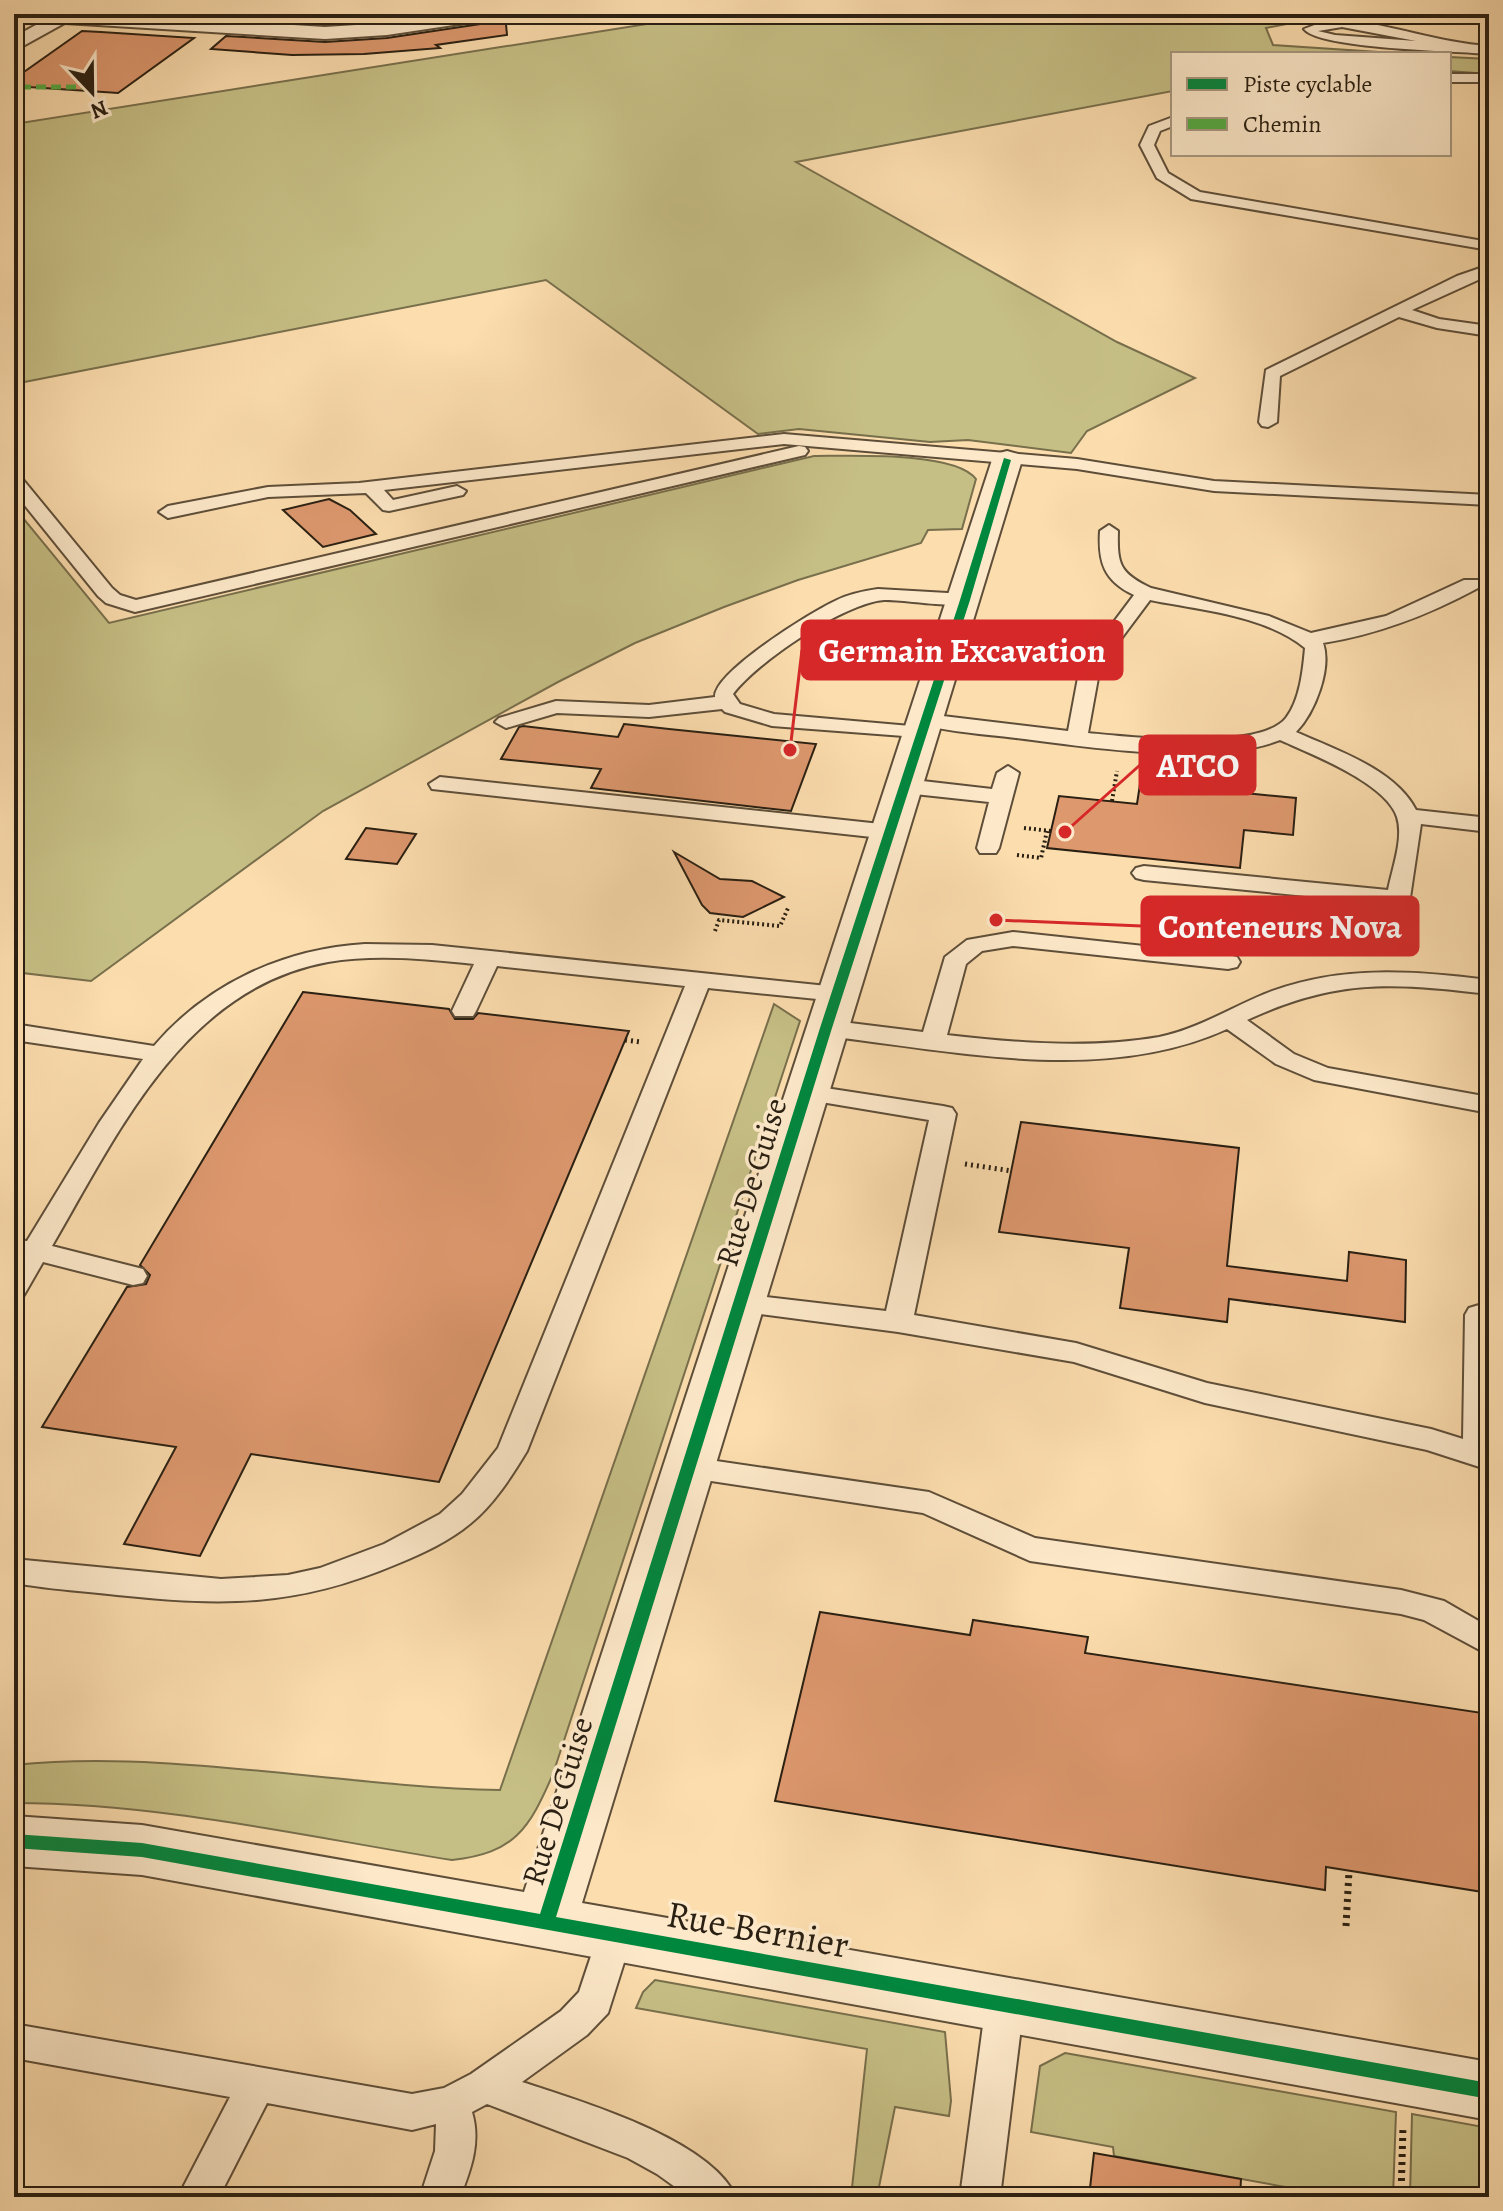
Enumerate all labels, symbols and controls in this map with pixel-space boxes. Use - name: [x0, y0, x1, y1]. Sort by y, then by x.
- north arrow: [52, 52, 132, 132]
- legend: [1171, 52, 1451, 156]
- text: Piste cyclable: [1243, 68, 1372, 100]
- text: N: [86, 93, 112, 127]
- text: Chemin: [1243, 108, 1321, 140]
- callout: Germain Excavation: [802, 621, 1122, 679]
- text: Germain Excavation: [818, 627, 1106, 674]
- callout: ATCO: [1140, 736, 1255, 794]
- text: ATCO: [1156, 742, 1239, 789]
- callout: Conteneurs Nova: [1142, 897, 1418, 955]
- text: Conteneurs Nova: [1158, 903, 1403, 950]
- street label: Rue De Guise: [705, 1092, 797, 1272]
- street label: Rue De Guise: [511, 1711, 603, 1891]
- street label: Rue Bernier: [663, 1887, 853, 1971]

